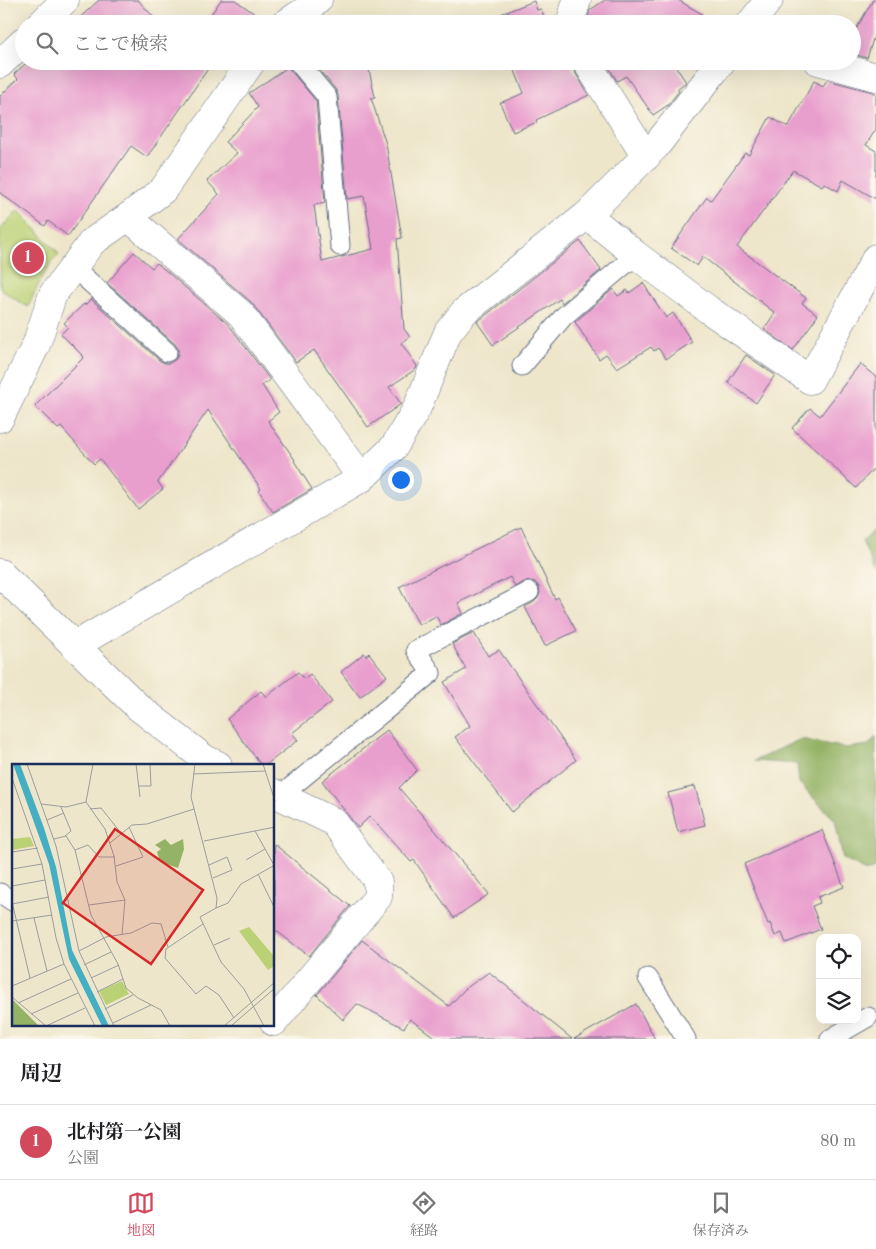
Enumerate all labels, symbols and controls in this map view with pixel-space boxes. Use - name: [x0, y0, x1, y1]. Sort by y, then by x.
- search box: [15, 15, 861, 70]
- icon: search: [33, 29, 61, 57]
- text: ここで検索: [73, 36, 168, 55]
- pin: 1: [12, 239, 44, 277]
- your location: [388, 467, 414, 493]
- inset map: [12, 764, 275, 1026]
- map controls: [816, 934, 861, 1024]
- button: locate: [816, 934, 861, 979]
- button: layers: [816, 979, 861, 1024]
- text: 周辺: [20, 1064, 62, 1085]
- text: 北村第一公園: [67, 1124, 181, 1143]
- text: 1: [31, 1134, 41, 1150]
- text: 80 m: [820, 1134, 856, 1150]
- text: 公園: [67, 1151, 99, 1167]
- tab: 地図: [127, 1189, 155, 1240]
- tab: 経路: [410, 1189, 438, 1240]
- tab: 保存済み: [693, 1189, 749, 1240]

